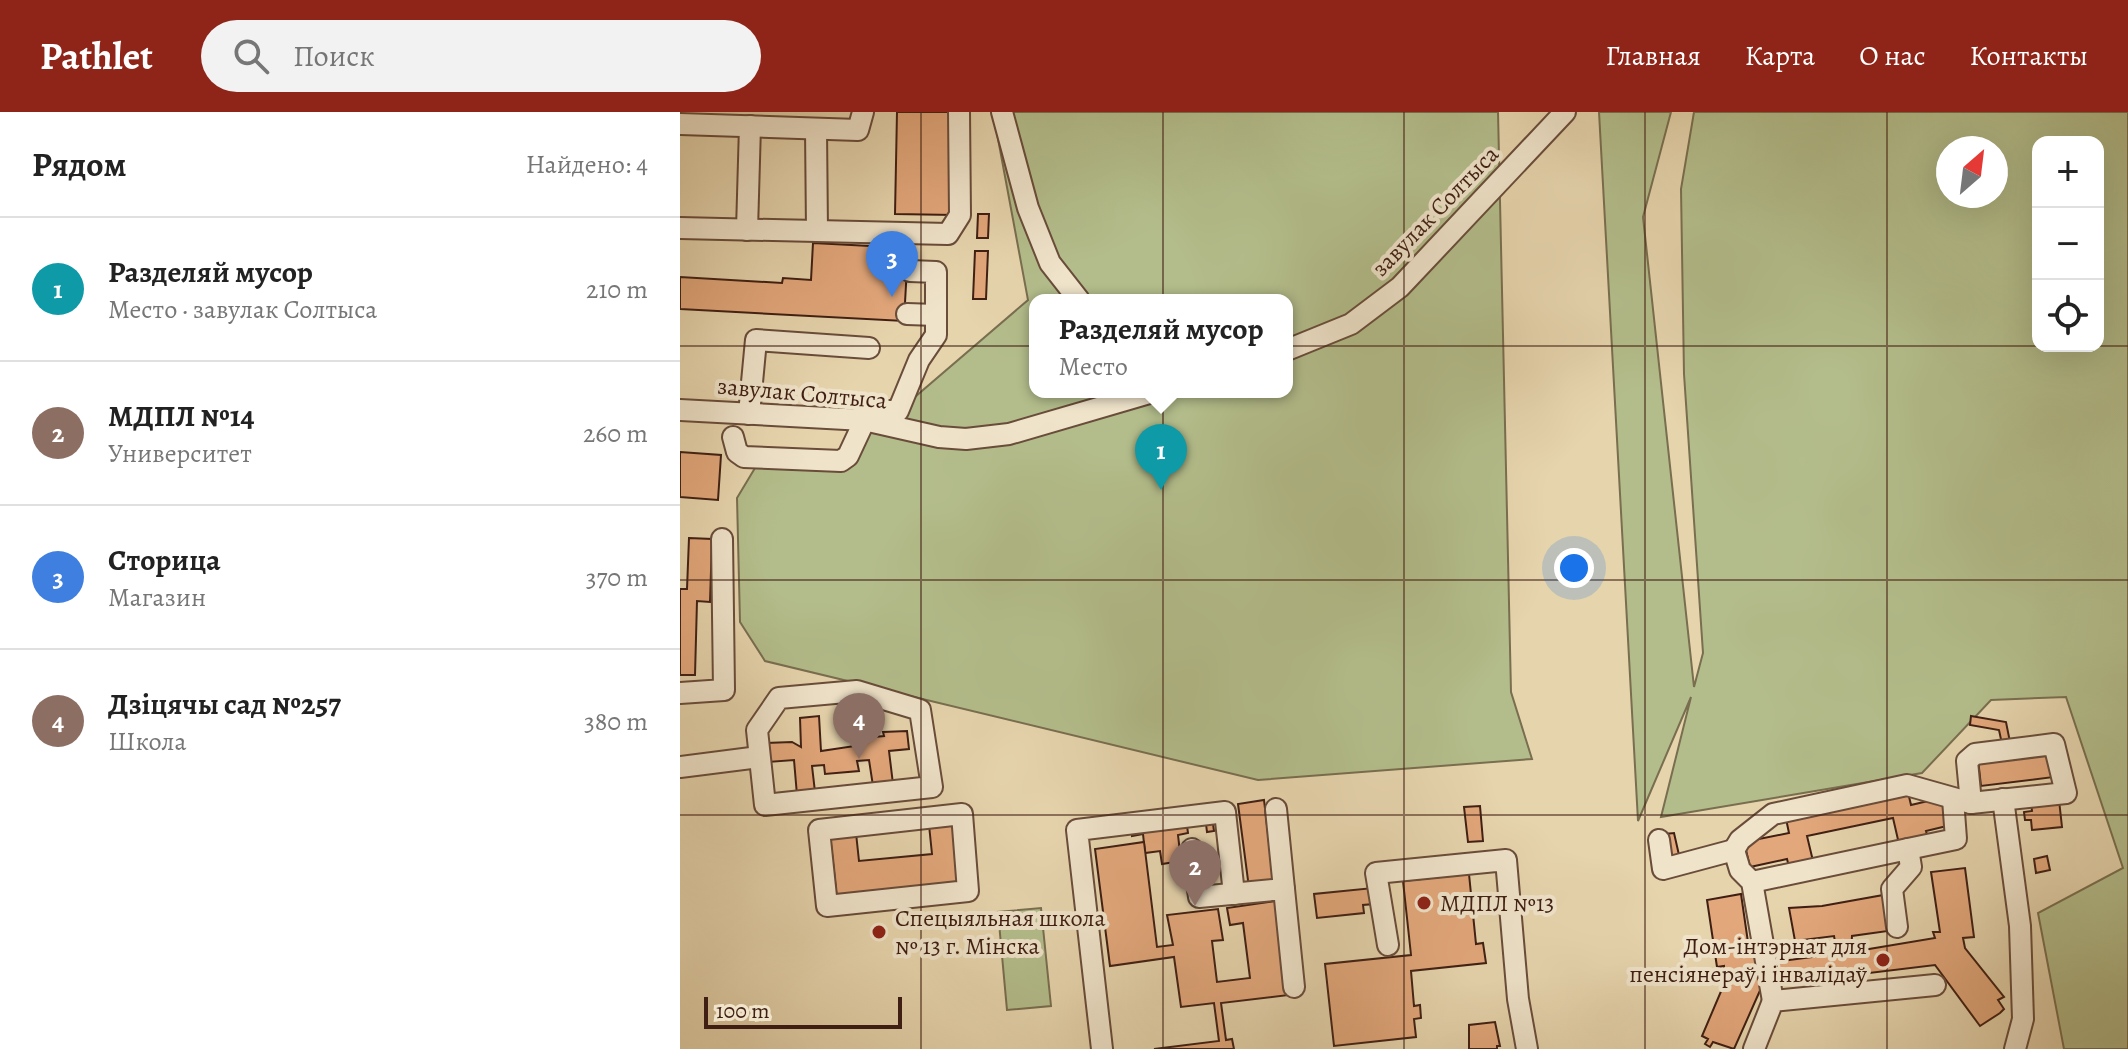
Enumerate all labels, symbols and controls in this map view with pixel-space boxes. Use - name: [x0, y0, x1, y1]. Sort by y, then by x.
- search box: [201, 20, 761, 92]
- text: Pathlet: [40, 30, 153, 82]
- icon: search: [229, 34, 273, 78]
- text: Поиск: [293, 36, 375, 76]
- text: Главная: [1605, 37, 1701, 75]
- text: Карта: [1745, 37, 1815, 75]
- text: О нас: [1859, 37, 1926, 75]
- text: Контакты: [1970, 37, 2088, 75]
- north arrow: [1936, 136, 2008, 208]
- map controls: [2032, 136, 2104, 352]
- button: +: [2032, 136, 2104, 208]
- street label: завулак Солтыса: [1364, 139, 1506, 283]
- text: Рядом: [32, 141, 126, 188]
- text: Найдено: 4: [526, 147, 648, 182]
- button: −: [2032, 208, 2104, 280]
- pin: 3: [866, 231, 918, 297]
- text: Разделяй мусор: [108, 252, 313, 292]
- text: 1: [53, 272, 63, 307]
- text: 210 m: [586, 272, 648, 307]
- button: locate: [2032, 280, 2104, 352]
- text: Место · завулак Солтыса: [108, 292, 377, 327]
- popup: [1029, 294, 1293, 398]
- text: Разделяй мусор: [1059, 309, 1263, 349]
- text: Место: [1059, 349, 1128, 384]
- street label: завулак Солтыса: [716, 370, 888, 416]
- text: МДПЛ №14: [108, 396, 255, 436]
- text: 2: [52, 416, 64, 451]
- text: 260 m: [583, 416, 648, 451]
- pin: 1: [1135, 424, 1187, 490]
- text: Университет: [108, 436, 252, 471]
- text: Сторица: [108, 540, 220, 580]
- your location: [1554, 548, 1594, 588]
- text: 3: [52, 560, 64, 595]
- text: 370 m: [586, 560, 648, 595]
- text: Магазин: [108, 580, 206, 615]
- text: Дзіцячы сад №257: [108, 684, 341, 724]
- pin: 4: [833, 693, 885, 759]
- text: 4: [52, 704, 64, 739]
- text: 380 m: [584, 704, 648, 739]
- text: Школа: [108, 724, 186, 759]
- pin: 2: [1169, 840, 1221, 906]
- place label: МДПЛ №13: [1440, 887, 1554, 919]
- marker: МДПЛ №13: [1415, 894, 1433, 912]
- place label: Спецыяльная школа № 13 г. Мінска: [895, 902, 1106, 962]
- marker: Спецыяльная школа № 13 г. Мінска: [870, 923, 888, 941]
- place label: Дом-інтэрнат для пенсіянераў і інвалідаў: [1629, 930, 1867, 990]
- marker: Дом-інтэрнат для пенсіянераў і інвалідаў: [1874, 951, 1892, 969]
- scale bar: [704, 993, 902, 1029]
- text: 100 m: [716, 996, 770, 1026]

